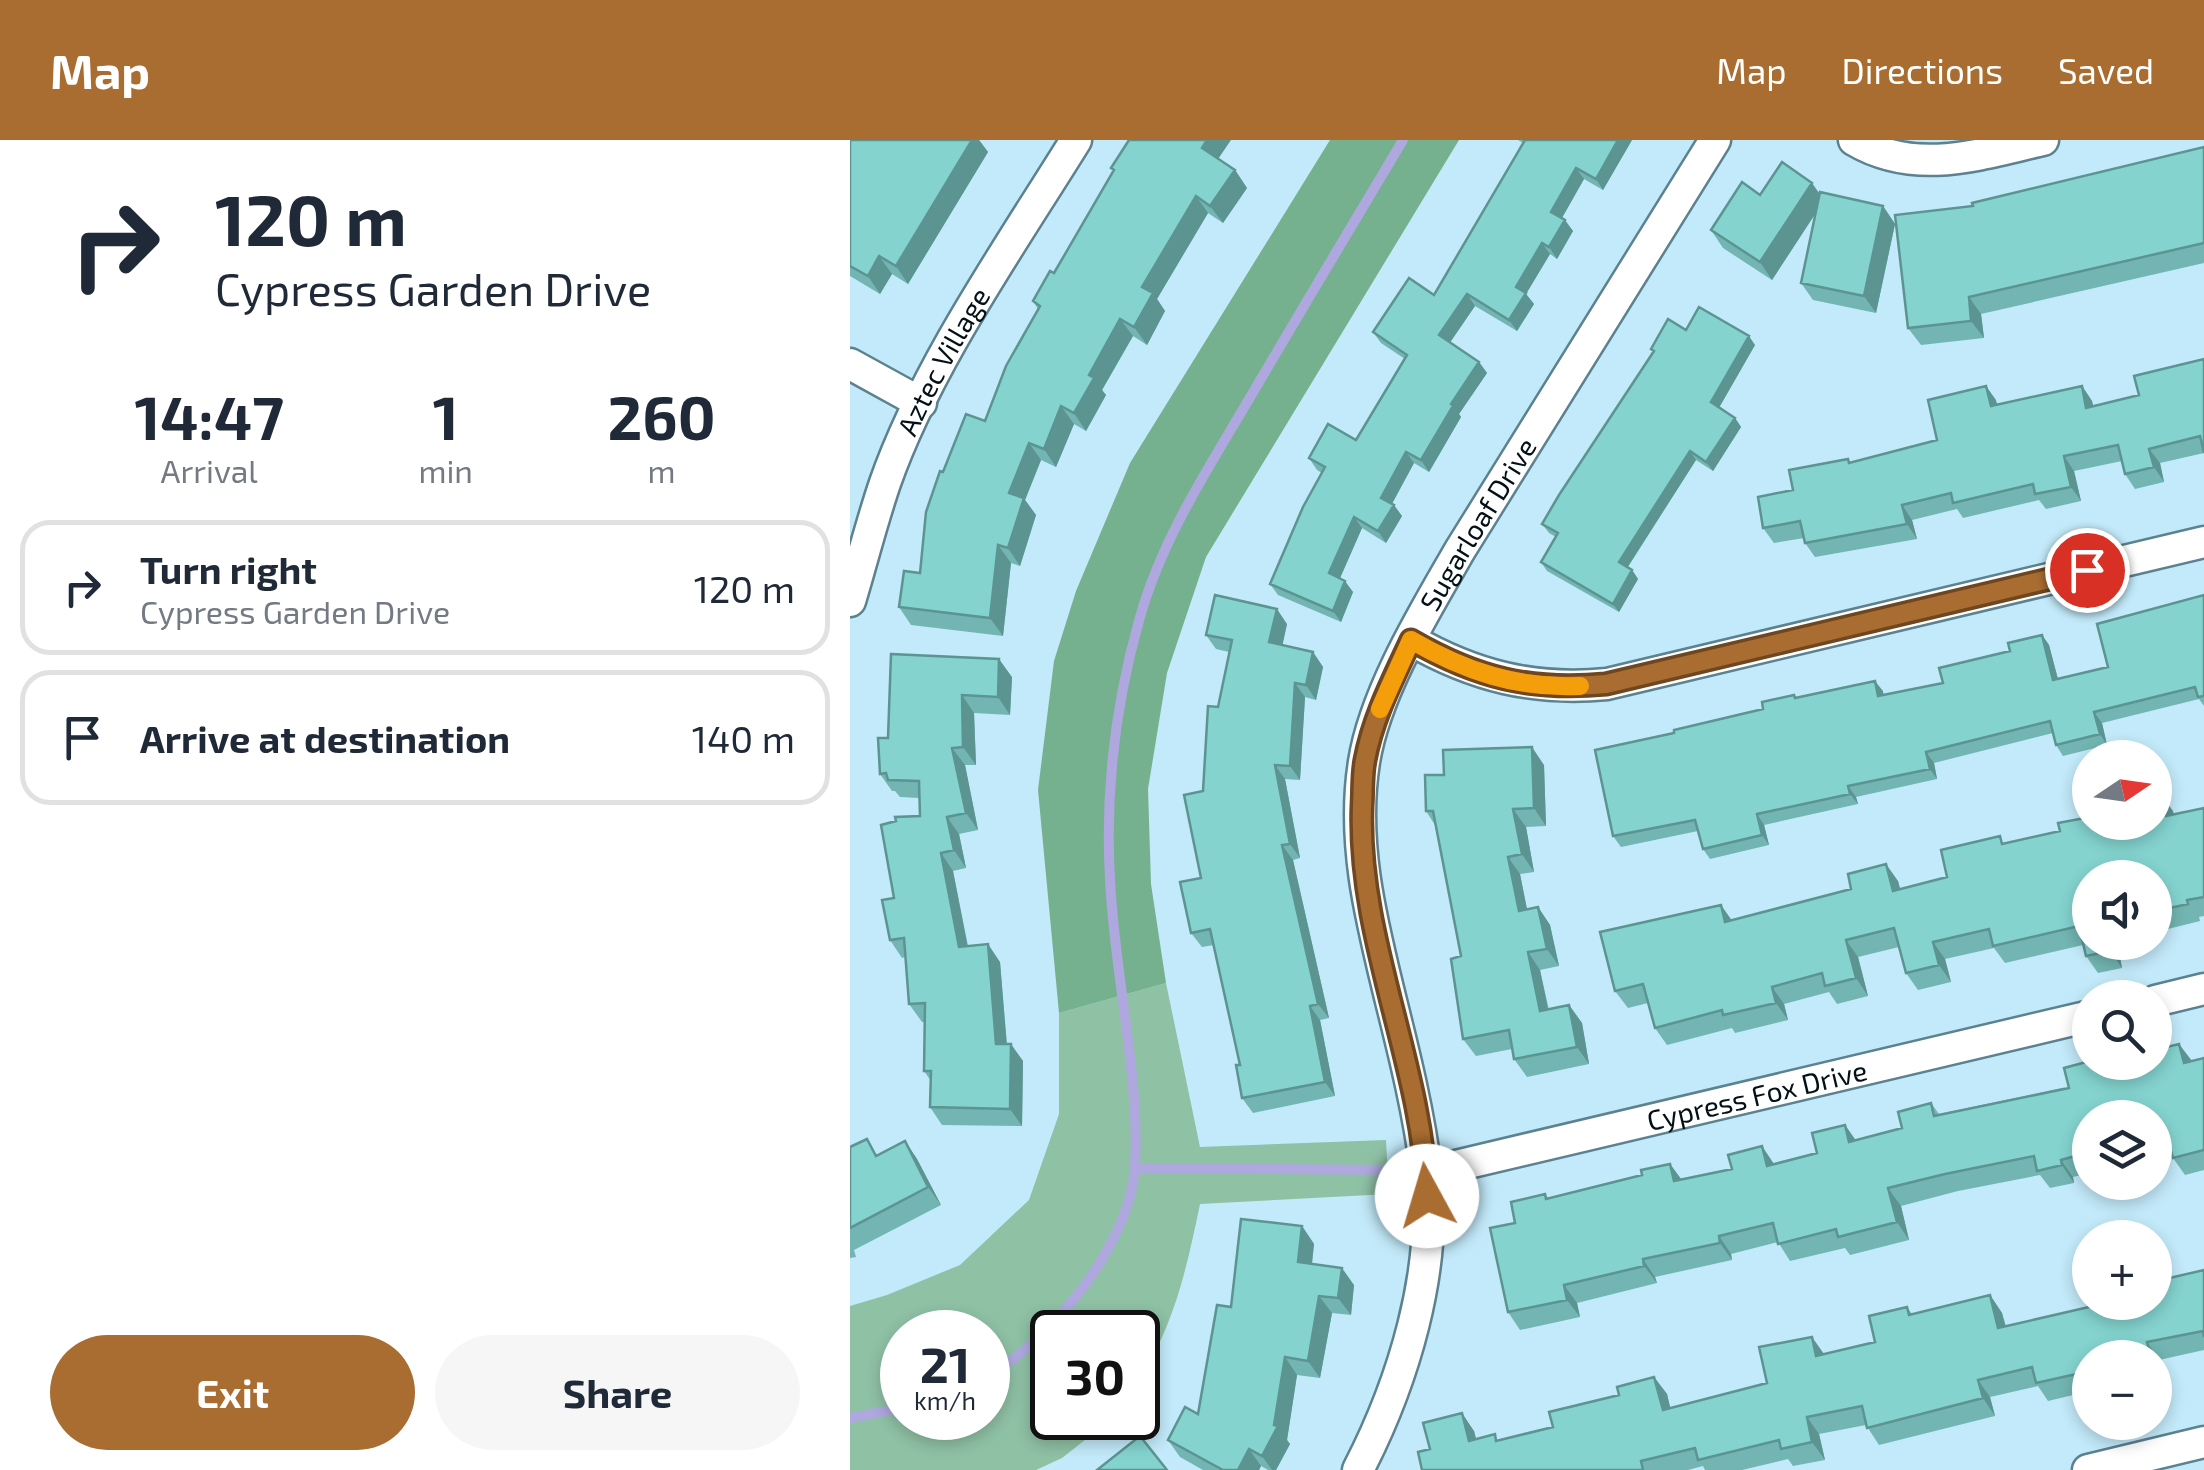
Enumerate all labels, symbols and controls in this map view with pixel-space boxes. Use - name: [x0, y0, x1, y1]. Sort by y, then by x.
- text: Map: [50, 41, 150, 99]
- text: Map: [1716, 49, 1787, 91]
- text: Directions: [1842, 49, 2003, 91]
- text: Saved: [2058, 49, 2154, 91]
- text: 120 m: [215, 176, 407, 260]
- icon: right: [50, 180, 180, 310]
- text: Cypress Garden Drive: [215, 261, 651, 315]
- street label: Aztec Village: [889, 281, 996, 441]
- text: 14:47: [134, 380, 284, 452]
- text: 1: [433, 380, 459, 452]
- text: 260: [607, 380, 716, 452]
- street label: Sugarloaf Drive: [1412, 431, 1543, 616]
- text: Arrival: [160, 451, 258, 489]
- text: min: [418, 451, 473, 489]
- text: m: [647, 451, 675, 489]
- pin: [2045, 528, 2130, 613]
- icon: arrive: [2060, 543, 2115, 598]
- text: Turn right: [140, 546, 317, 592]
- icon: right: [55, 560, 110, 615]
- text: 120 m: [694, 565, 795, 611]
- text: Cypress Garden Drive: [140, 592, 450, 630]
- icon: arrive: [55, 710, 110, 765]
- text: Arrive at destination: [140, 715, 510, 761]
- text: 140 m: [692, 715, 795, 761]
- north arrow: [2072, 740, 2172, 840]
- map controls: [2072, 740, 2172, 1440]
- button: sound: [2072, 860, 2172, 960]
- button: search: [2072, 980, 2172, 1080]
- street label: Cypress Fox Drive: [1643, 1052, 1870, 1137]
- button: layers: [2072, 1100, 2172, 1200]
- position arrow: [1375, 1144, 1479, 1248]
- button: +: [2072, 1220, 2172, 1320]
- speed limit sign: 30: [1030, 1310, 1160, 1440]
- text: 21: [920, 1333, 970, 1393]
- button: Exit: [50, 1335, 415, 1450]
- button: Share: [435, 1335, 800, 1450]
- button: −: [2072, 1340, 2172, 1440]
- text: km/h: [914, 1385, 976, 1415]

